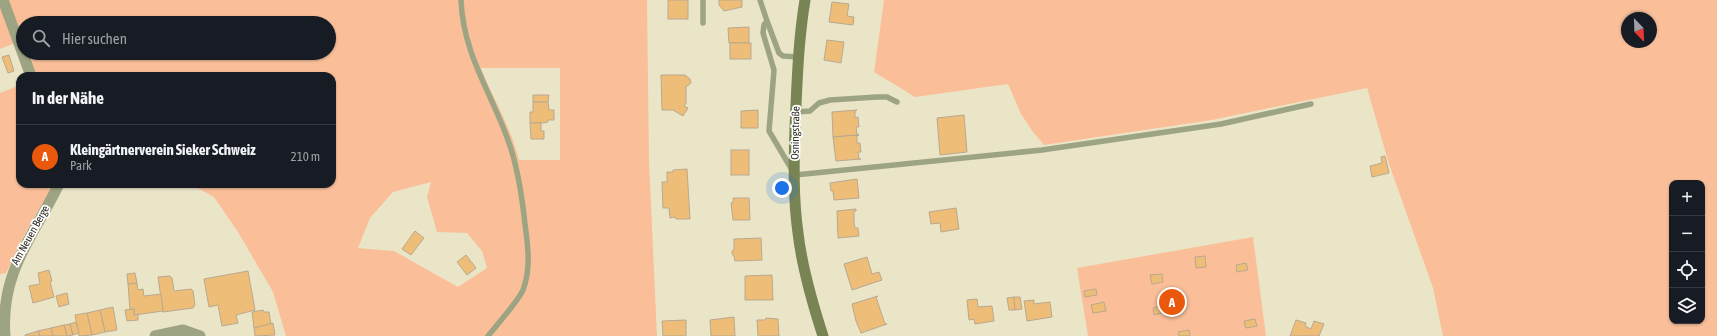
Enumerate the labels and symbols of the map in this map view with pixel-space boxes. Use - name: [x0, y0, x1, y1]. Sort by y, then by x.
- north arrow: [1621, 12, 1657, 48]
- street label: Osningstraße: [789, 106, 801, 160]
- your location: [772, 178, 792, 198]
- street label: Am Neuen Berge: [9, 203, 51, 267]
- pin: A: [1159, 287, 1185, 317]

